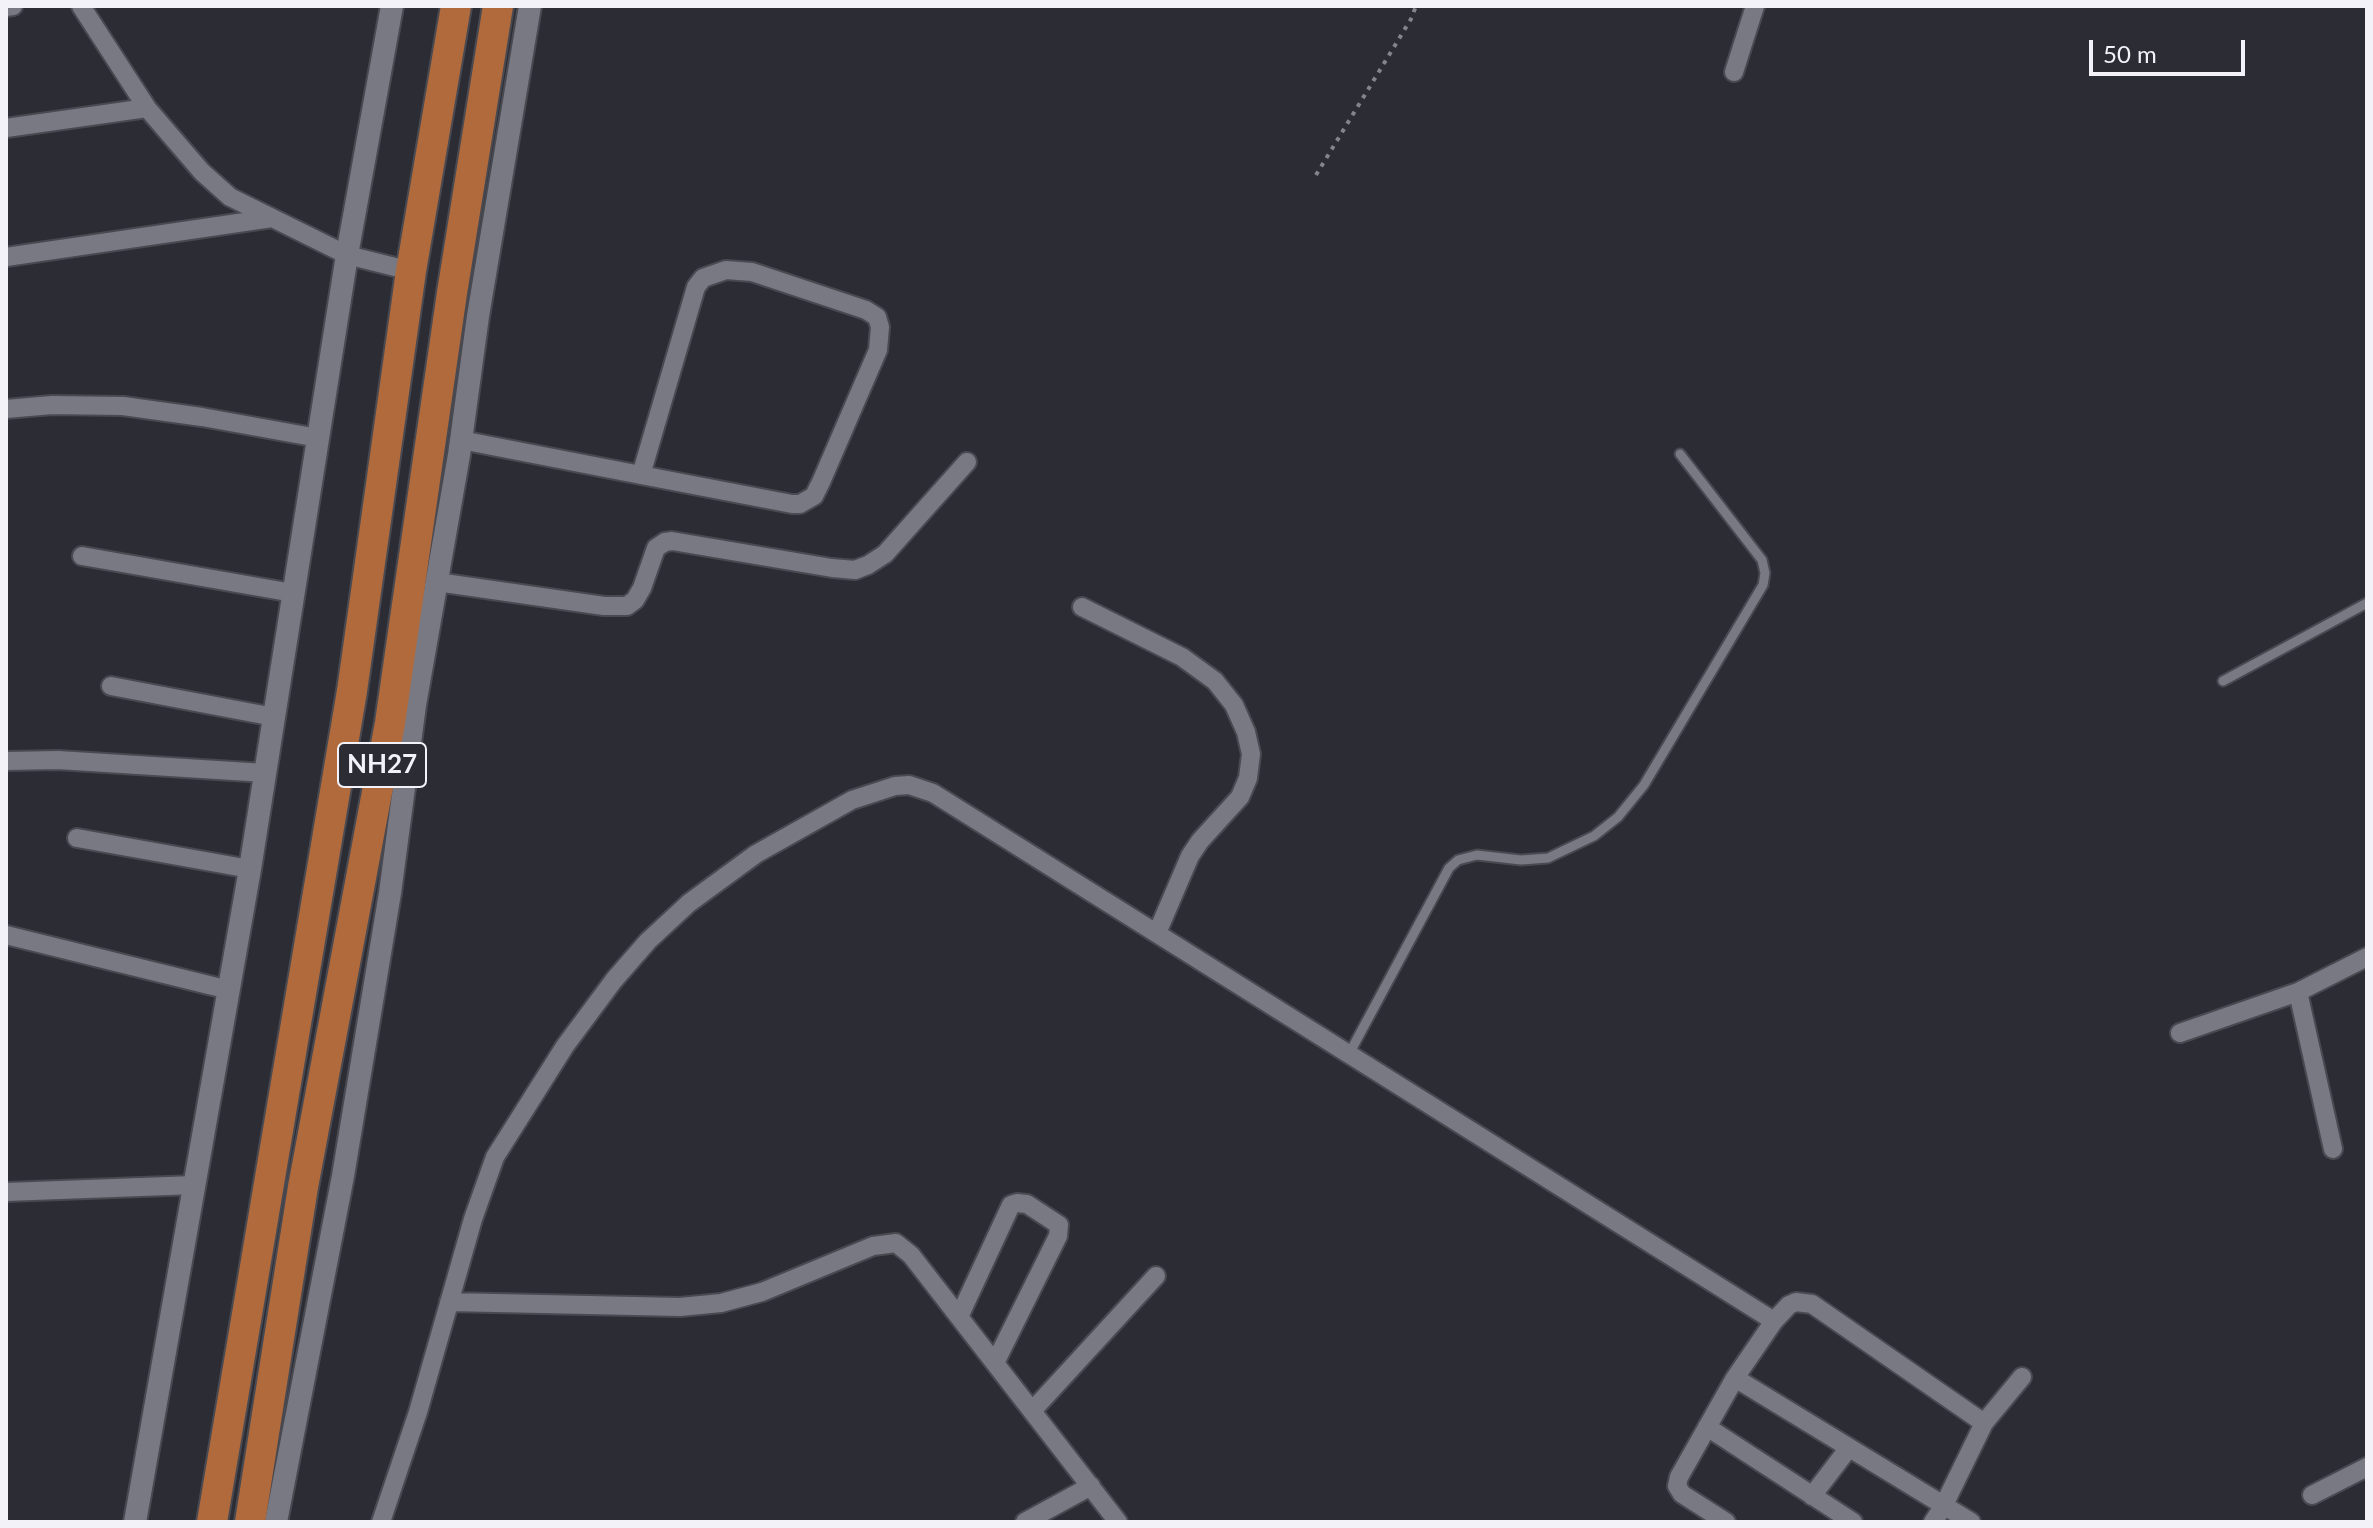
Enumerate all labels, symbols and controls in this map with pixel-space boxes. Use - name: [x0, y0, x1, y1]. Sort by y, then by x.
- scale bar: [2093, 24, 2249, 74]
- text: 50 m: [2103, 39, 2157, 68]
- road number: NH27: [338, 743, 426, 787]

